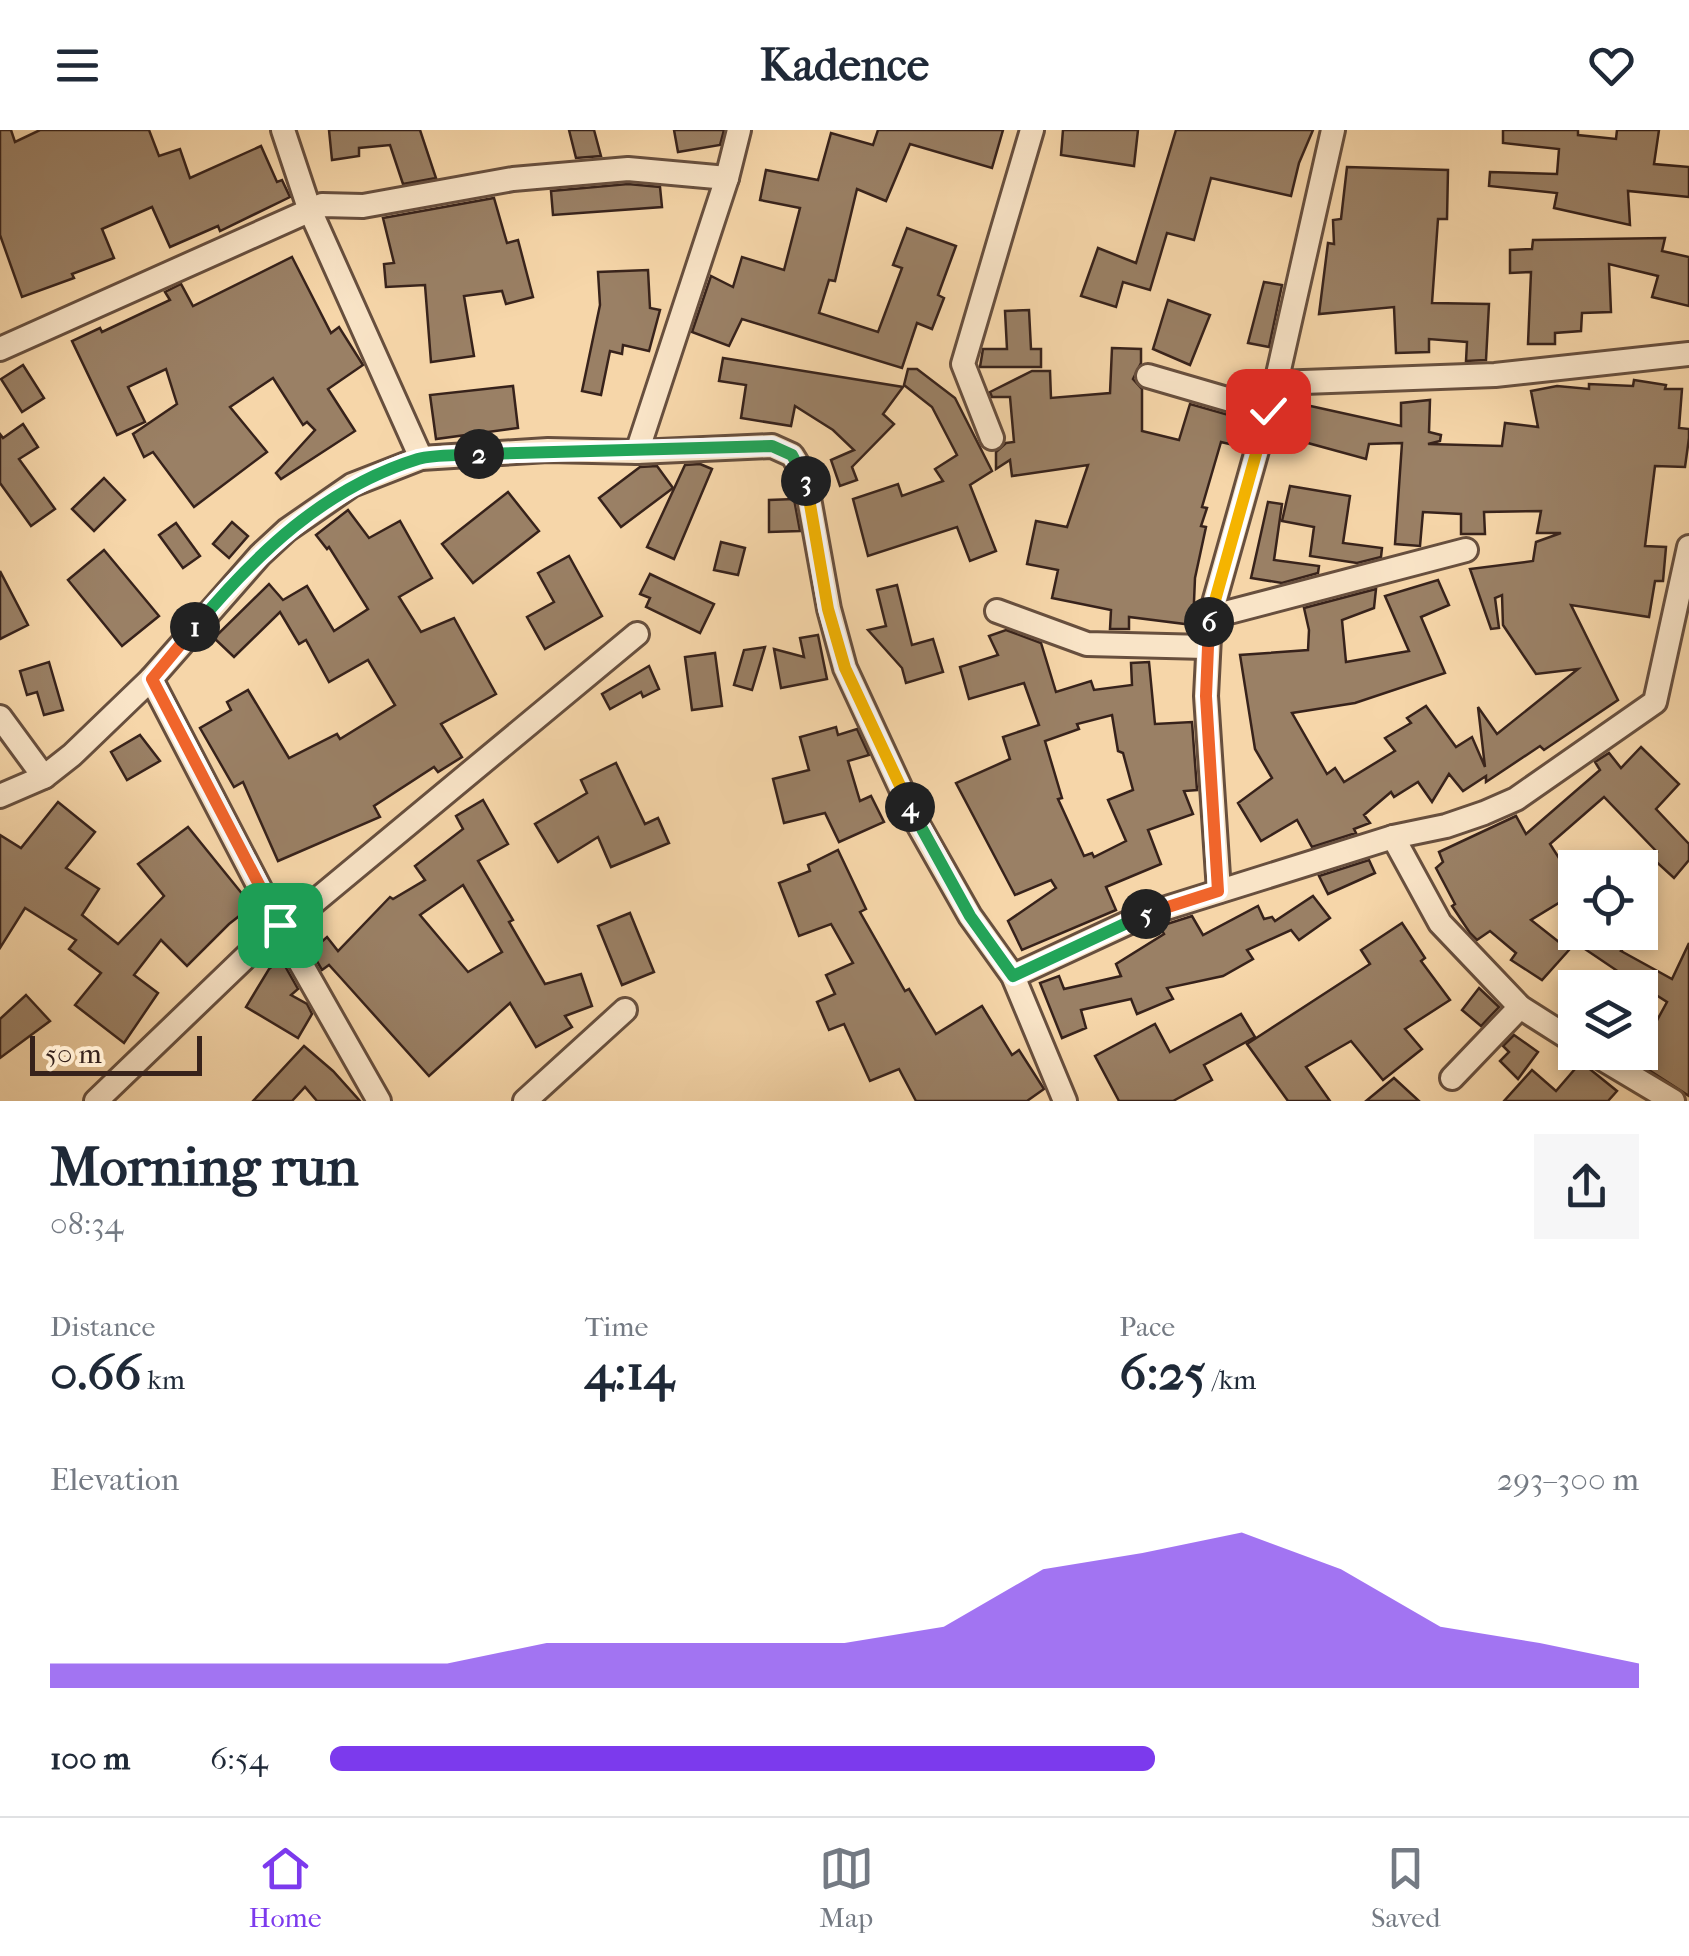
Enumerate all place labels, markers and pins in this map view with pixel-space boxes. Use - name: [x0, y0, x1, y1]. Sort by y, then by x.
- pin: [1226, 369, 1311, 454]
- pin: 2: [454, 429, 504, 479]
- pin: 3: [781, 456, 831, 506]
- pin: 6: [1184, 597, 1234, 647]
- pin: 1: [170, 602, 220, 652]
- pin: 4: [885, 782, 935, 832]
- pin: [238, 883, 323, 968]
- pin: 5: [1121, 889, 1171, 939]

